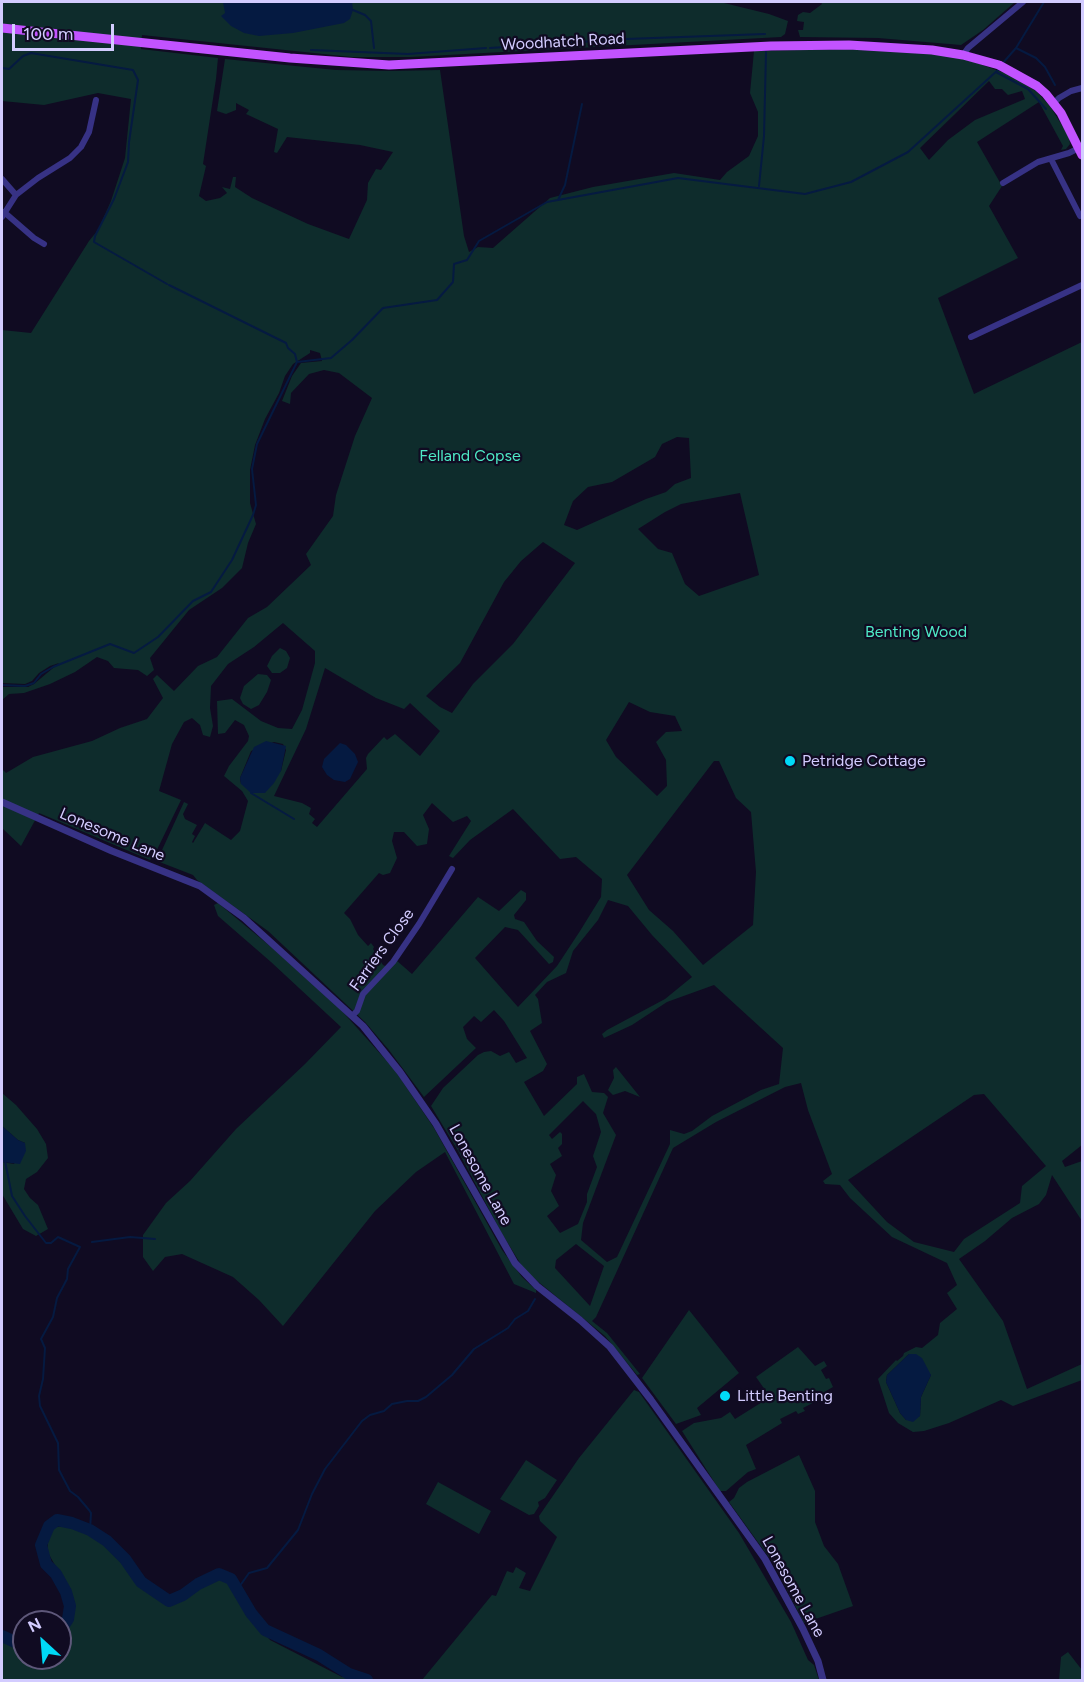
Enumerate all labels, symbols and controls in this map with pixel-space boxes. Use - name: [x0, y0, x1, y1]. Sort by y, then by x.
- scale bar: [15, 12, 117, 50]
- text: 100 m: [23, 23, 73, 45]
- street label: Woodhatch Road: [501, 29, 625, 55]
- park label: Felland Copse: [419, 446, 521, 466]
- park label: Benting Wood: [865, 622, 967, 642]
- place label: Petridge Cottage: [802, 751, 926, 771]
- marker: Petridge Cottage: [783, 754, 797, 768]
- street label: Lonesome Lane: [56, 804, 168, 866]
- street label: Farriers Close: [346, 905, 418, 995]
- street label: Lonesome Lane: [444, 1121, 516, 1229]
- place label: Little Benting: [737, 1386, 833, 1406]
- marker: Little Benting: [718, 1389, 732, 1403]
- street label: Lonesome Lane: [757, 1533, 829, 1641]
- north arrow: [12, 1610, 72, 1670]
- text: N: [25, 1614, 44, 1636]

